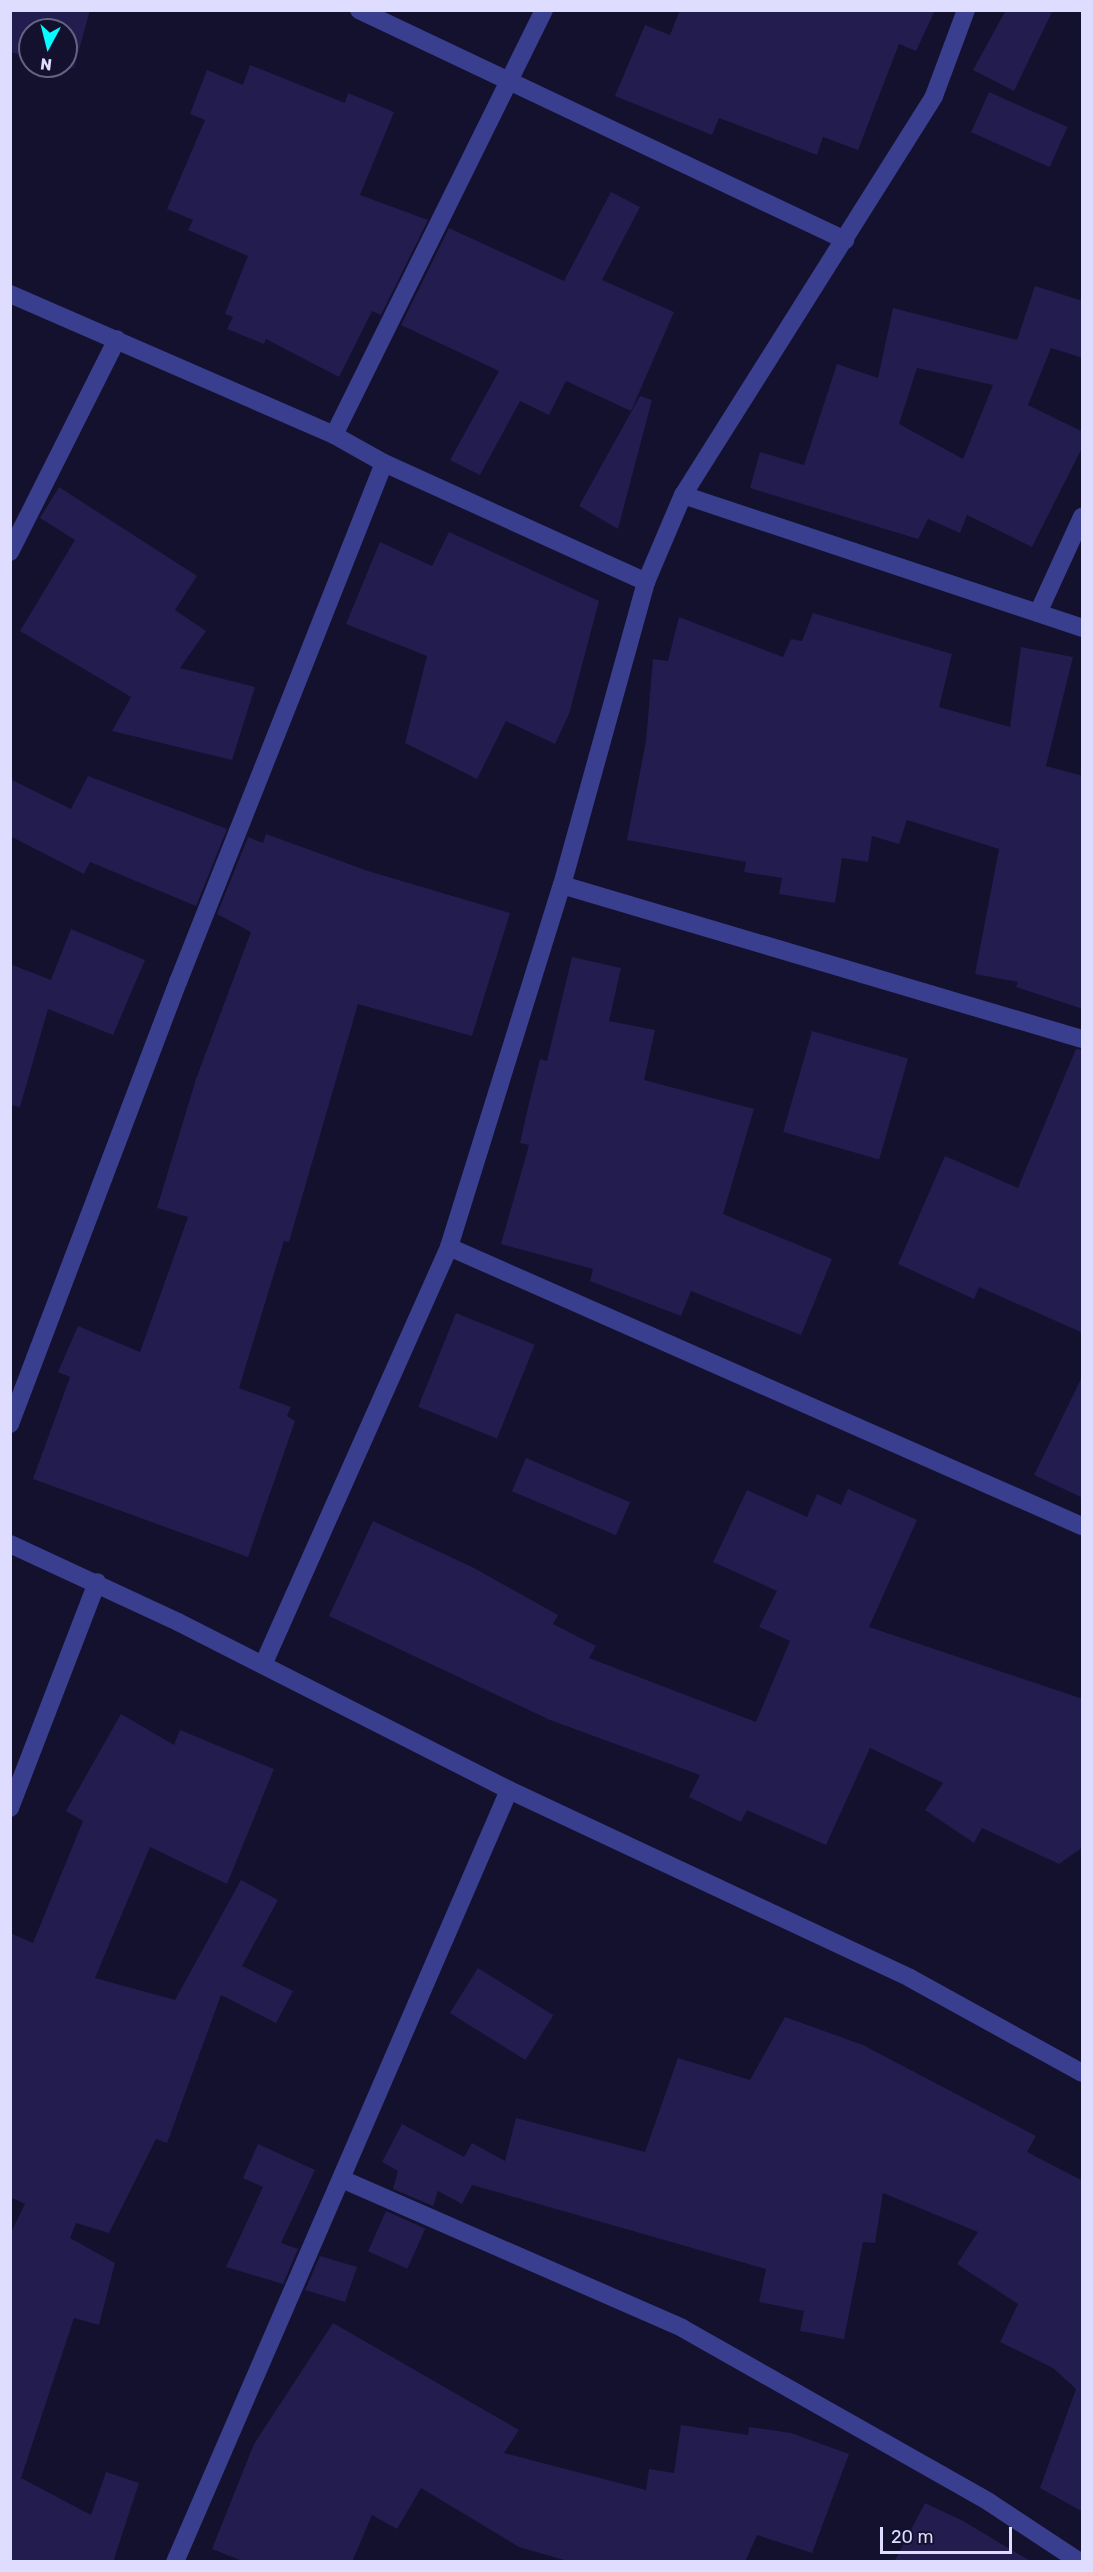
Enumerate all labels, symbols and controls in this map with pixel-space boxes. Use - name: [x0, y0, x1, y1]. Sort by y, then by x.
- north arrow: [18, 18, 78, 78]
- text: N: [39, 54, 53, 75]
- scale bar: [883, 2515, 1015, 2553]
- text: 20 m: [891, 2526, 933, 2548]

